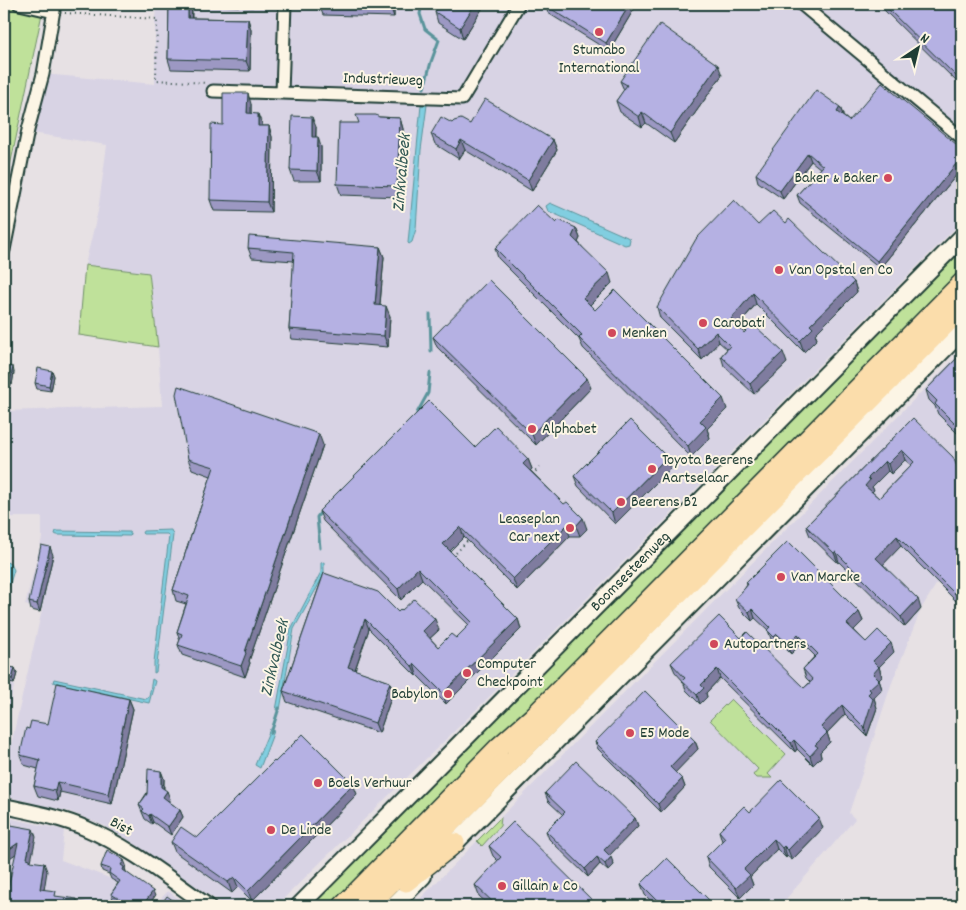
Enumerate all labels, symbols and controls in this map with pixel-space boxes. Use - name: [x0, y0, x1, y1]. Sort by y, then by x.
- north arrow: [894, 22, 944, 72]
- marker: Stumabo International: [593, 26, 605, 38]
- text: N: [916, 29, 933, 49]
- place label: Stumabo International: [559, 39, 640, 80]
- street label: Industrieweg: [343, 67, 423, 93]
- water label: Zinkvalbeek: [387, 131, 419, 213]
- place label: Baker & Baker: [794, 167, 878, 190]
- marker: Baker & Baker: [882, 172, 894, 184]
- place label: Van Opstal en Co: [789, 259, 893, 282]
- marker: Van Opstal en Co: [773, 264, 785, 276]
- place label: Carobati: [713, 312, 765, 335]
- marker: Carobati: [697, 317, 709, 329]
- place label: Menken: [622, 322, 667, 345]
- marker: Menken: [606, 327, 618, 339]
- place label: Alphabet: [542, 418, 597, 441]
- marker: Alphabet: [526, 423, 538, 435]
- place label: Toyota Beerens Aartselaar: [662, 449, 754, 490]
- marker: Toyota Beerens Aartselaar: [646, 463, 658, 475]
- place label: Beerens B2: [631, 491, 698, 514]
- marker: Beerens B2: [615, 496, 627, 508]
- place label: Leaseplan Car next: [499, 508, 560, 549]
- marker: Leaseplan Car next: [564, 522, 576, 534]
- street label: Boomsesteenweg: [585, 526, 676, 617]
- place label: Van Marcke: [791, 566, 860, 589]
- marker: Van Marcke: [775, 571, 787, 583]
- water label: Zinkvalbeek: [255, 616, 297, 699]
- place label: Autopartners: [724, 633, 807, 656]
- marker: Autopartners: [708, 638, 720, 650]
- place label: Computer Checkpoint: [477, 653, 543, 694]
- marker: Computer Checkpoint: [461, 667, 473, 679]
- place label: Babylon: [391, 683, 438, 706]
- marker: Babylon: [442, 688, 454, 700]
- place label: E5 Mode: [640, 722, 689, 745]
- marker: E5 Mode: [624, 727, 636, 739]
- place label: Boels Verhuur: [328, 772, 412, 795]
- marker: Boels Verhuur: [312, 777, 324, 789]
- street label: Bist: [105, 811, 137, 843]
- place label: De Linde: [281, 819, 331, 842]
- marker: De Linde: [265, 824, 277, 836]
- place label: Gillain & Co: [512, 875, 578, 898]
- marker: Gillain & Co: [496, 880, 508, 892]

